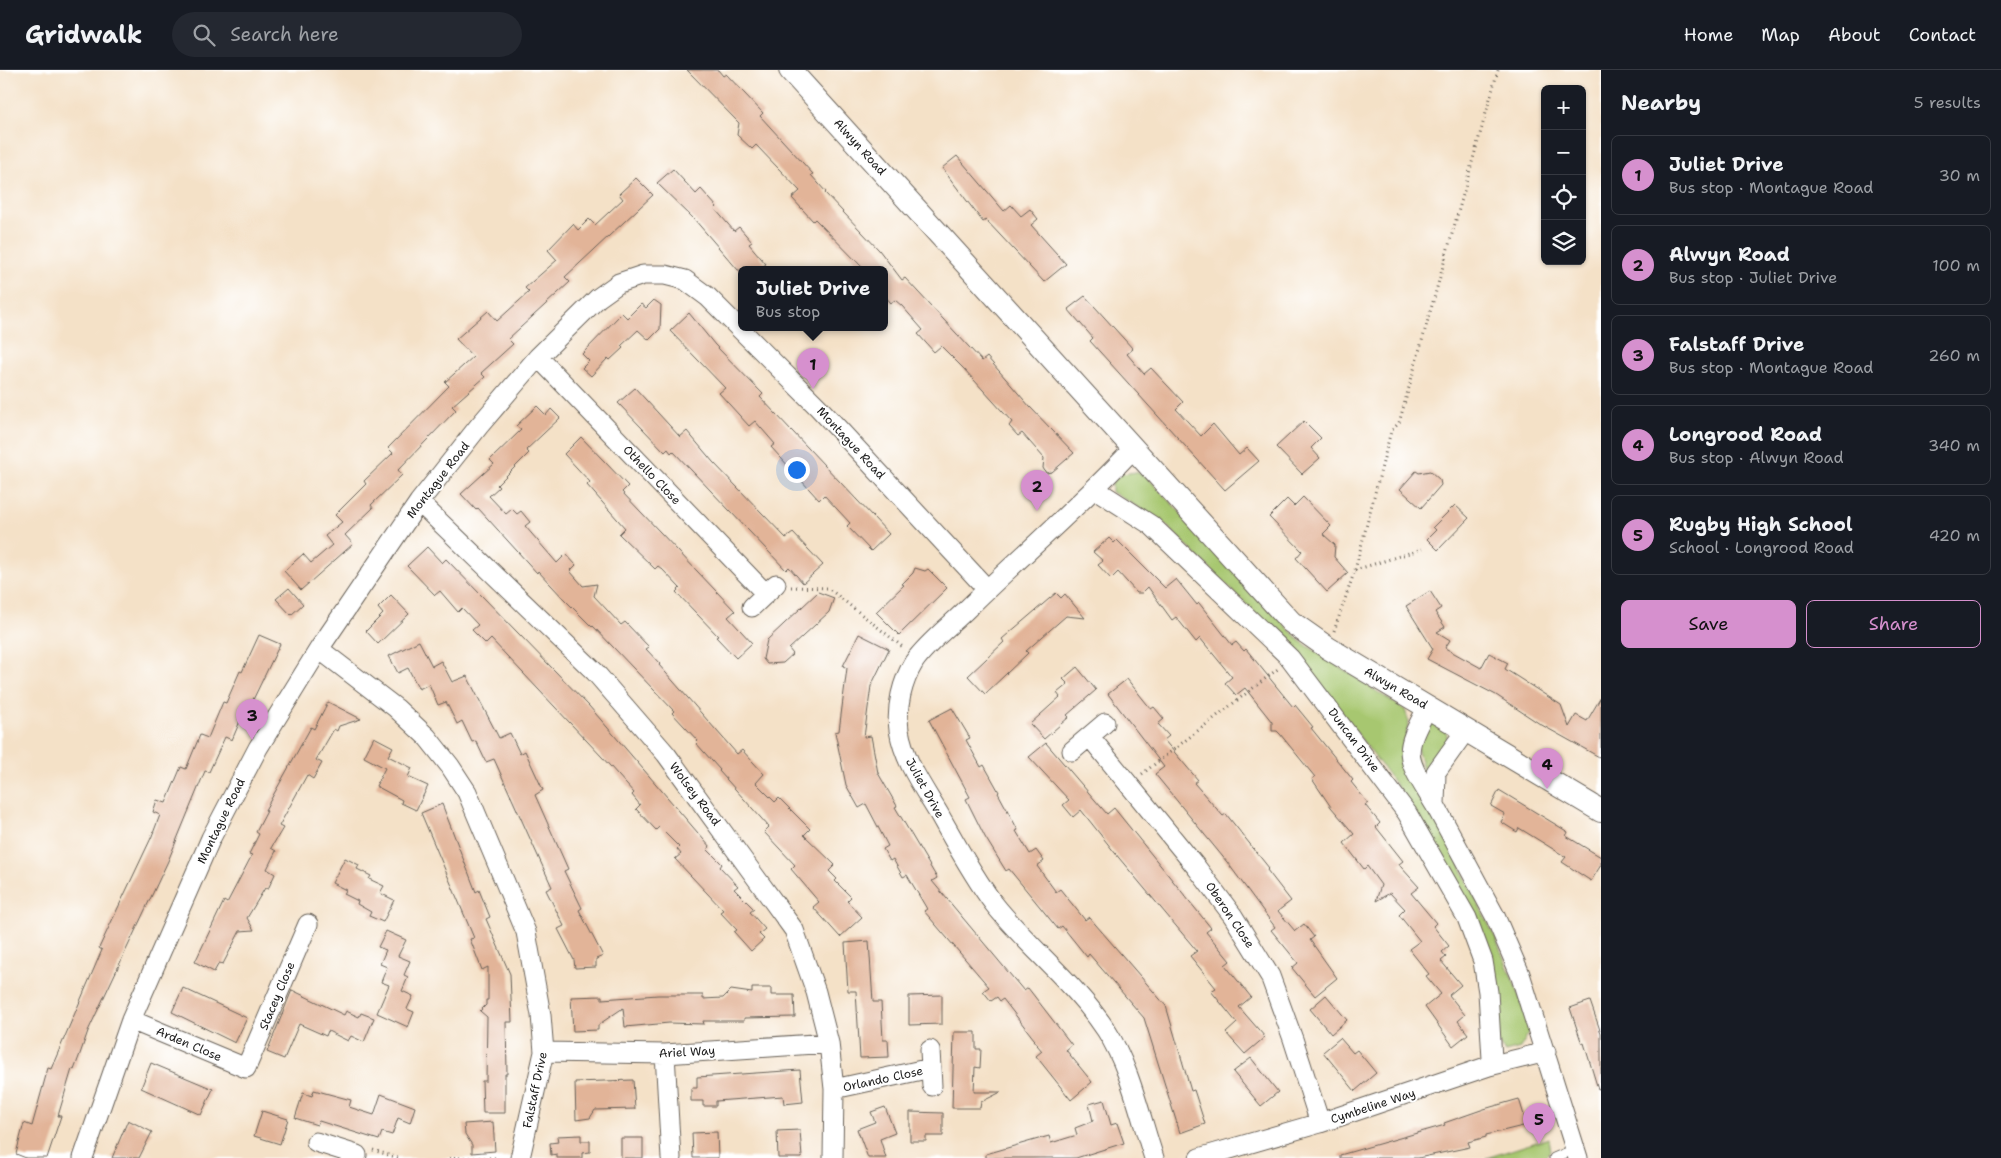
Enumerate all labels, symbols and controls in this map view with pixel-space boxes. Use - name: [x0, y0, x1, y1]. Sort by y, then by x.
- search box: [172, 12, 522, 57]
- text: Gridwalk: [25, 19, 142, 51]
- icon: search: [190, 21, 218, 49]
- text: Search here: [230, 22, 339, 47]
- text: Home: [1684, 23, 1733, 47]
- text: Map: [1761, 23, 1800, 47]
- text: About: [1828, 23, 1881, 47]
- text: Contact: [1909, 23, 1976, 47]
- map controls: [1541, 85, 1586, 265]
- button: +: [1541, 85, 1586, 130]
- text: Nearby: [1621, 89, 1701, 117]
- text: 5 results: [1914, 92, 1981, 113]
- street label: Alwyn Road: [830, 115, 890, 179]
- button: −: [1541, 130, 1586, 175]
- text: Juliet Drive: [1669, 152, 1784, 177]
- text: 1: [1634, 165, 1642, 186]
- text: 30 m: [1939, 165, 1980, 186]
- button: locate: [1541, 175, 1586, 220]
- text: Bus stop · Montague Road: [1669, 177, 1873, 198]
- button: layers: [1541, 220, 1586, 265]
- text: Alwyn Road: [1669, 242, 1790, 267]
- text: 2: [1632, 255, 1644, 276]
- text: 100 m: [1932, 255, 1980, 276]
- popup: [738, 266, 888, 331]
- text: Bus stop · Juliet Drive: [1669, 267, 1837, 288]
- text: Juliet Drive: [756, 276, 870, 301]
- text: Bus stop: [756, 301, 820, 322]
- text: Falstaff Drive: [1669, 332, 1804, 357]
- text: 3: [1632, 345, 1644, 366]
- text: 260 m: [1928, 345, 1980, 366]
- pin: 1: [797, 348, 829, 389]
- text: Bus stop · Montague Road: [1669, 357, 1873, 378]
- street label: Montague Road: [813, 403, 889, 483]
- text: Longrood Road: [1669, 422, 1822, 447]
- text: 4: [1632, 435, 1644, 456]
- text: 340 m: [1928, 435, 1980, 456]
- street label: Montague Road: [403, 438, 473, 522]
- street label: Othello Close: [620, 442, 684, 508]
- text: Bus stop · Alwyn Road: [1669, 447, 1844, 468]
- your location: [784, 457, 810, 483]
- pin: 2: [1021, 470, 1053, 511]
- text: Rugby High School: [1669, 512, 1853, 537]
- text: 5: [1633, 525, 1643, 546]
- text: 420 m: [1929, 525, 1980, 546]
- text: School · Longrood Road: [1669, 537, 1854, 558]
- button: Save: [1621, 600, 1796, 648]
- button: Share: [1806, 600, 1981, 648]
- street label: Alwyn Road: [1361, 663, 1431, 713]
- pin: 3: [236, 699, 268, 740]
- street label: Duncan Drive: [1325, 705, 1383, 775]
- pin: 4: [1531, 748, 1563, 789]
- street label: Juliet Drive: [902, 755, 948, 821]
- street label: Wolsey Road: [666, 759, 724, 829]
- street label: Montague Road: [193, 775, 249, 866]
- street label: Oberon Close: [1202, 879, 1258, 951]
- street label: Stacey Close: [255, 959, 299, 1033]
- street label: Arden Close: [154, 1023, 224, 1065]
- street label: Ariel Way: [658, 1043, 716, 1061]
- street label: Falstaff Drive: [519, 1050, 551, 1130]
- street label: Orlando Close: [841, 1063, 925, 1095]
- street label: Cymbeline Way: [1329, 1085, 1417, 1127]
- pin: 5: [1523, 1103, 1555, 1144]

